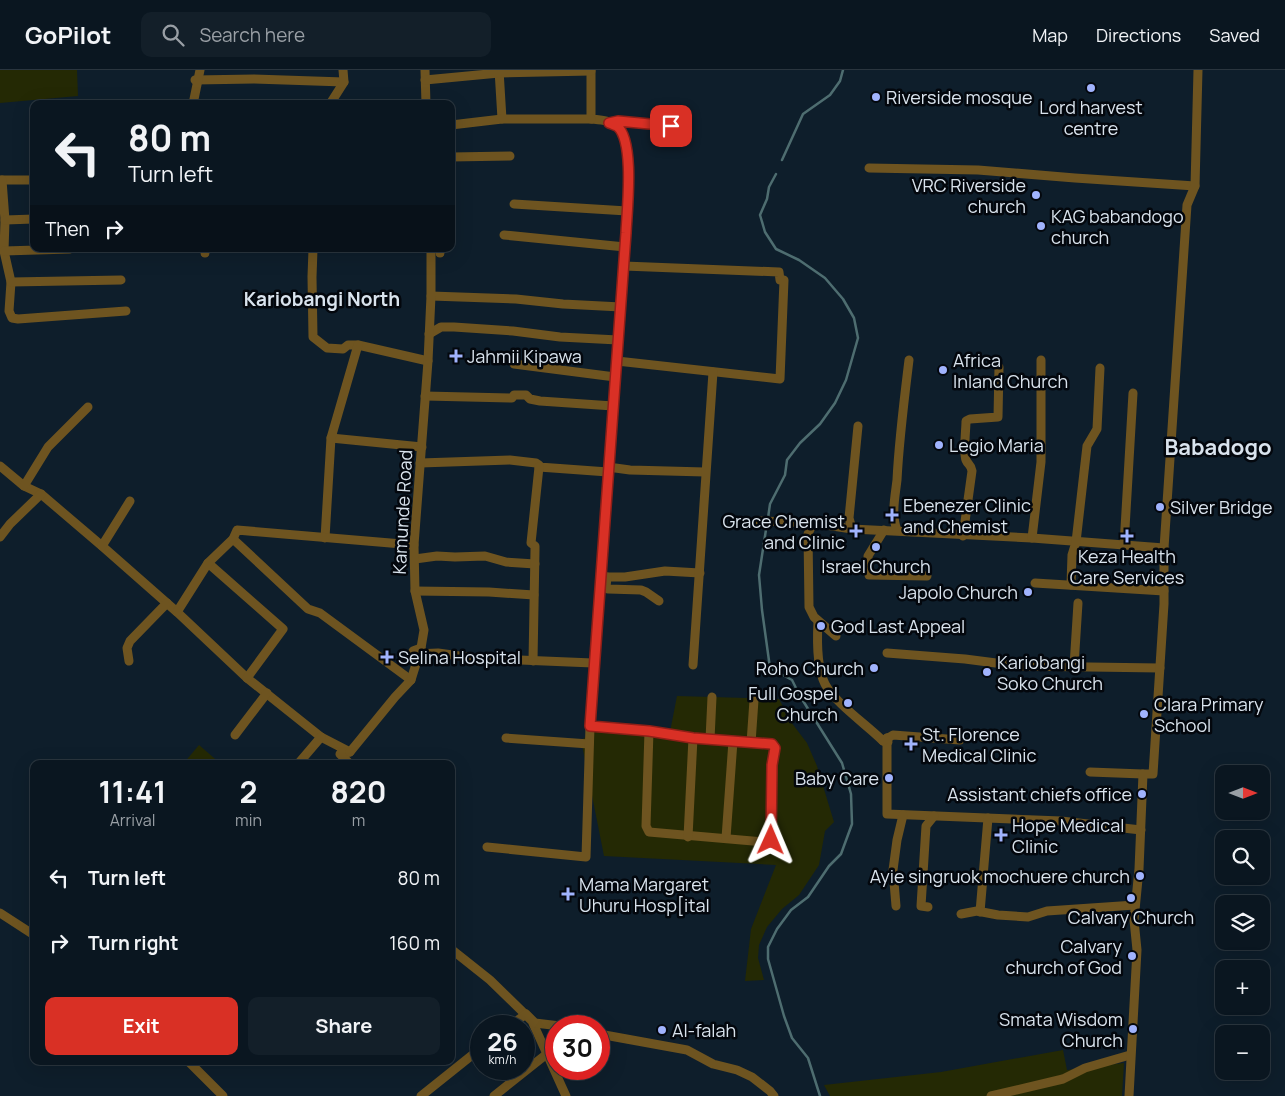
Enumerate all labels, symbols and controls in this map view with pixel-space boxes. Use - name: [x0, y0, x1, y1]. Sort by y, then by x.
- search box: [141, 12, 491, 57]
- text: GoPilot: [25, 18, 111, 51]
- icon: search: [159, 21, 187, 49]
- text: Search here: [199, 22, 305, 48]
- text: Map: [1032, 23, 1068, 47]
- text: Directions: [1096, 23, 1181, 47]
- text: Saved: [1209, 23, 1260, 47]
- marker: Lord harvest centre: [1085, 82, 1097, 94]
- place label: Riverside mosque: [886, 85, 1033, 109]
- marker: Riverside mosque: [870, 91, 882, 103]
- place label: Lord harvest centre: [1039, 95, 1143, 140]
- pin: [650, 105, 692, 147]
- icon: arrive: [657, 112, 685, 140]
- text: 80 m: [128, 114, 211, 162]
- icon: left: [45, 120, 110, 185]
- text: Turn left: [128, 159, 213, 189]
- place label: VRC Riverside church: [912, 173, 1026, 218]
- marker: VRC Riverside church: [1030, 189, 1042, 201]
- place label: KAG babandogo church: [1051, 204, 1184, 249]
- icon: right: [100, 215, 128, 243]
- text: Then: [45, 216, 90, 242]
- marker: KAG babandogo church: [1035, 220, 1047, 232]
- district label: Kariobangi North: [244, 286, 400, 312]
- place label: Jahmii Kipawa: [467, 344, 582, 368]
- place label: Africa Inland Church: [953, 348, 1068, 393]
- marker: Jahmii Kipawa: [449, 349, 463, 363]
- marker: Africa Inland Church: [937, 364, 949, 376]
- district label: Babadogo: [1164, 432, 1272, 462]
- place label: Legio Maria: [949, 433, 1044, 457]
- marker: Legio Maria: [933, 439, 945, 451]
- street label: Kamunde Road: [387, 449, 417, 575]
- place label: Ebenezer Clinic and Chemist: [903, 493, 1031, 538]
- place label: Silver Bridge: [1170, 495, 1272, 519]
- marker: Silver Bridge: [1154, 501, 1166, 513]
- marker: Ebenezer Clinic and Chemist: [885, 508, 899, 522]
- place label: Grace Chemist and Clinic: [722, 509, 845, 554]
- marker: Grace Chemist and Clinic: [849, 524, 863, 538]
- marker: Keza Health Care Services: [1120, 529, 1134, 543]
- marker: Israel Church: [870, 541, 882, 553]
- place label: Keza Health Care Services: [1070, 544, 1184, 589]
- place label: Israel Church: [821, 554, 931, 578]
- place label: Japolo Church: [899, 580, 1018, 604]
- marker: Japolo Church: [1022, 586, 1034, 598]
- place label: God Last Appeal: [831, 614, 965, 638]
- marker: God Last Appeal: [815, 620, 827, 632]
- place label: Selina Hospital: [398, 645, 521, 669]
- marker: Selina Hospital: [380, 650, 394, 664]
- place label: Kariobangi Soko Church: [997, 650, 1103, 695]
- place label: Roho Church: [756, 656, 864, 680]
- marker: Roho Church: [868, 662, 880, 674]
- marker: Kariobangi Soko Church: [981, 666, 993, 678]
- place label: Full Gospel Church: [748, 681, 838, 726]
- place label: Clara Primary School: [1154, 692, 1264, 737]
- marker: Full Gospel Church: [842, 697, 854, 709]
- marker: Clara Primary School: [1138, 708, 1150, 720]
- place label: St. Florence Medical Clinic: [922, 722, 1036, 767]
- marker: St. Florence Medical Clinic: [904, 737, 918, 751]
- north arrow: [1215, 765, 1270, 820]
- map controls: [1215, 765, 1270, 1080]
- place label: Baby Care: [795, 766, 879, 790]
- text: 11:41: [99, 771, 167, 812]
- text: 2: [240, 771, 257, 812]
- text: 820: [330, 771, 386, 812]
- marker: Baby Care: [883, 772, 895, 784]
- place label: Assistant chiefs office: [947, 782, 1132, 806]
- marker: Assistant chiefs office: [1136, 788, 1148, 800]
- text: Arrival: [110, 809, 155, 831]
- text: min: [235, 809, 262, 831]
- text: m: [352, 809, 365, 831]
- position arrow: [744, 813, 796, 865]
- place label: Hope Medical Clinic: [1012, 813, 1124, 858]
- marker: Hope Medical Clinic: [994, 828, 1008, 842]
- button: search: [1215, 830, 1270, 885]
- icon: left: [45, 864, 73, 892]
- place label: Ayie singruok mochuere church: [870, 864, 1130, 888]
- text: Turn left: [88, 865, 166, 891]
- text: 80 m: [397, 865, 440, 891]
- marker: Ayie singruok mochuere church: [1134, 870, 1146, 882]
- place label: Mama Margaret Uhuru Hosp[ital: [579, 872, 710, 917]
- marker: Mama Margaret Uhuru Hosp[ital: [561, 887, 575, 901]
- marker: Calvary Church: [1125, 892, 1137, 904]
- button: layers: [1215, 895, 1270, 950]
- place label: Calvary Church: [1068, 905, 1194, 929]
- icon: right: [45, 929, 73, 957]
- text: Turn right: [88, 930, 178, 956]
- text: 160 m: [389, 930, 440, 956]
- place label: Calvary church of God: [1005, 934, 1122, 979]
- marker: Calvary church of God: [1126, 950, 1138, 962]
- button: +: [1215, 960, 1270, 1015]
- button: Exit: [45, 997, 238, 1055]
- button: Share: [248, 997, 440, 1055]
- place label: Smata Wisdom Church: [999, 1007, 1123, 1052]
- speed limit sign: 30: [545, 1015, 610, 1080]
- place label: Al-falah: [672, 1018, 736, 1042]
- marker: Smata Wisdom Church: [1127, 1023, 1139, 1035]
- text: 26: [487, 1024, 518, 1059]
- marker: Al-falah: [656, 1024, 668, 1036]
- button: −: [1215, 1025, 1270, 1080]
- text: km/h: [489, 1051, 516, 1068]

